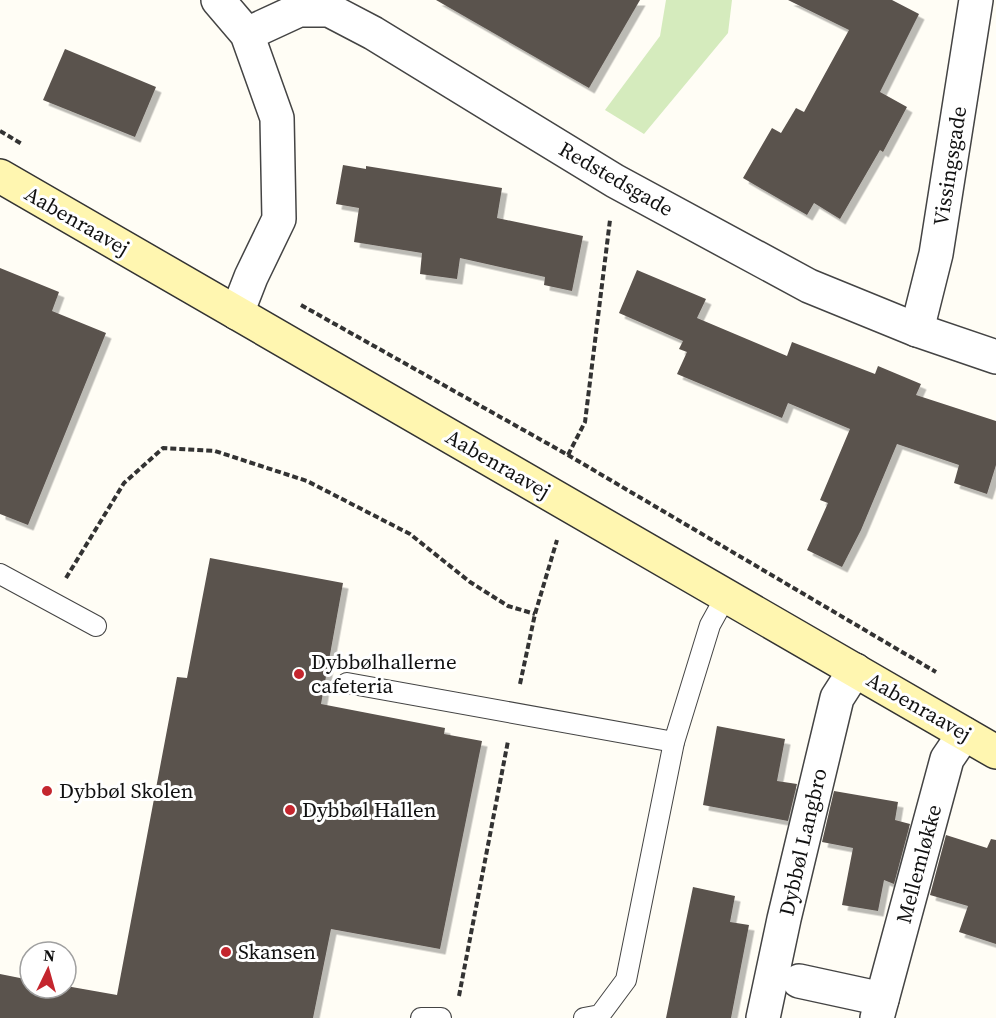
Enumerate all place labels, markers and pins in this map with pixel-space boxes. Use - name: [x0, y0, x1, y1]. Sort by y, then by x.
- place label: Dybbølhallerne cafeteria: [311, 647, 457, 700]
- marker: Dybbølhallerne cafeteria: [292, 667, 306, 681]
- place label: Dybbøl Skolen: [59, 776, 194, 805]
- marker: Dybbøl Skolen: [40, 784, 54, 798]
- place label: Dybbøl Hallen: [302, 795, 437, 824]
- marker: Dybbøl Hallen: [283, 803, 297, 817]
- place label: Skansen: [238, 937, 316, 966]
- marker: Skansen: [219, 945, 233, 959]

